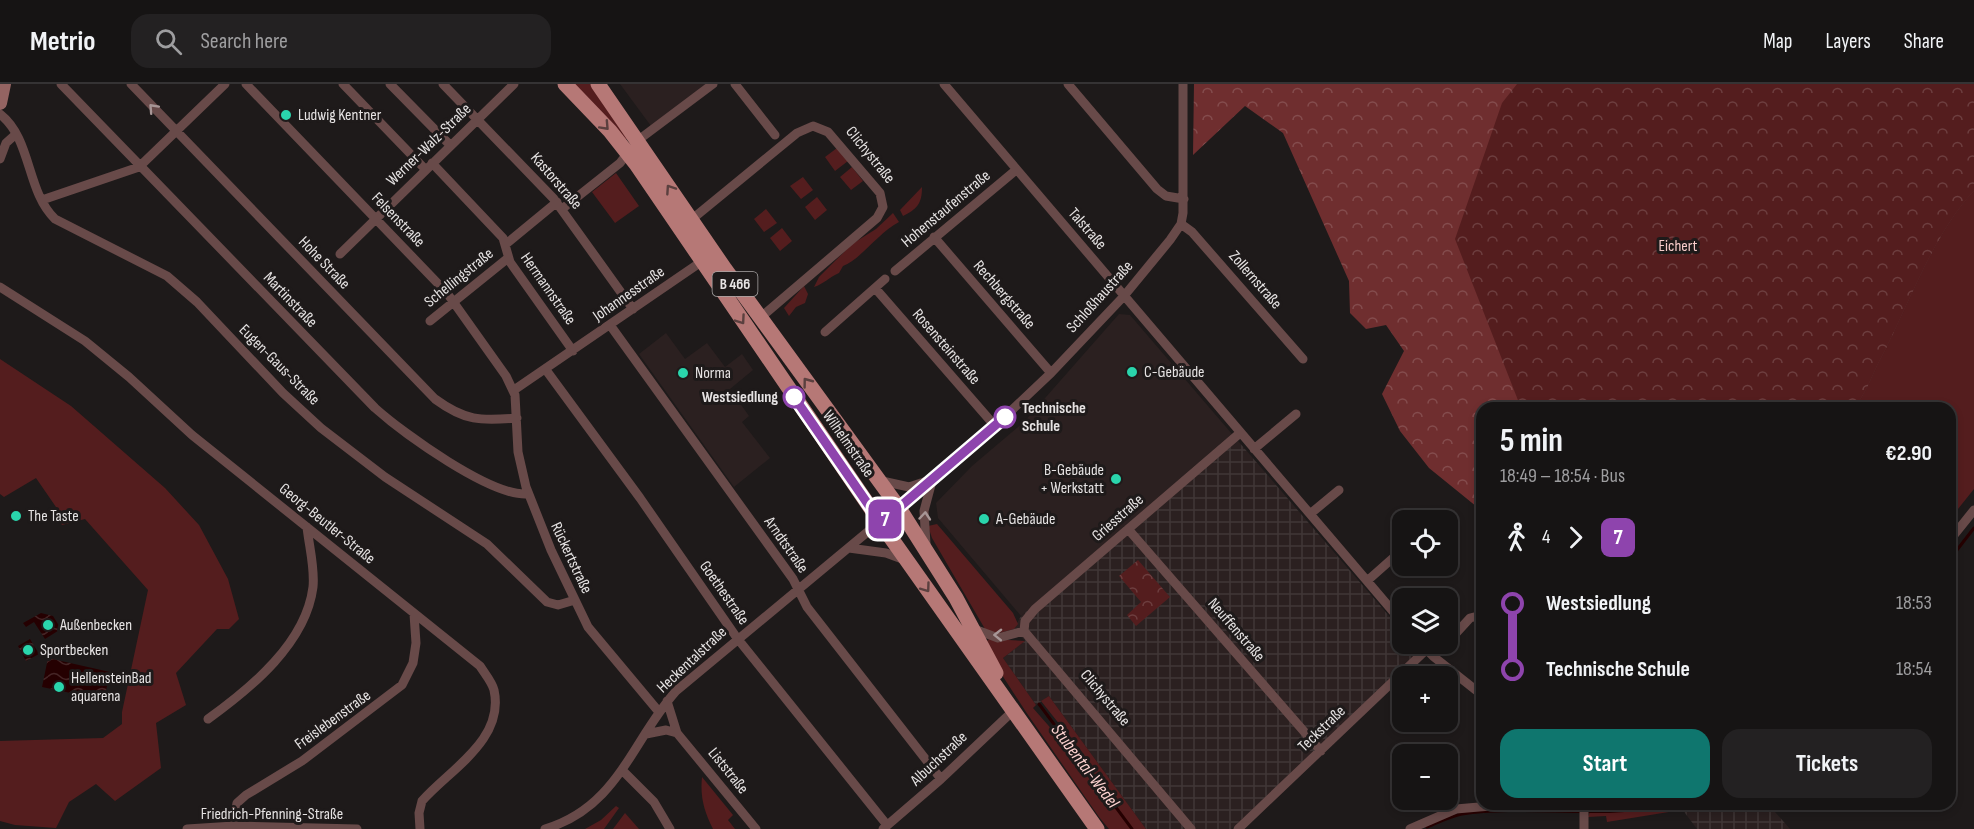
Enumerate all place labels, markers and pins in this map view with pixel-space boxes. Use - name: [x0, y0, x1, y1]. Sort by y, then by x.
- place label: Ludwig Kentner: [298, 106, 382, 125]
- marker: Ludwig Kentner: [279, 108, 293, 122]
- place label: C-Gebäude: [1144, 363, 1205, 382]
- place label: Norma: [695, 364, 731, 383]
- marker: C-Gebäude: [1125, 365, 1139, 379]
- marker: Norma: [676, 366, 690, 380]
- marker: Westsiedlung: [783, 386, 805, 408]
- place label: Westsiedlung: [702, 388, 778, 407]
- place label: Technische Schule: [1022, 399, 1086, 436]
- marker: Technische Schule: [994, 406, 1016, 428]
- place label: B-Gebäude + Werkstatt: [1040, 461, 1104, 498]
- marker: B-Gebäude + Werkstatt: [1109, 472, 1123, 486]
- place label: The Taste: [28, 507, 79, 526]
- marker: The Taste: [9, 509, 23, 523]
- place label: A-Gebäude: [995, 510, 1055, 529]
- marker: A-Gebäude: [977, 512, 991, 526]
- place label: Außenbecken: [59, 616, 132, 635]
- marker: Außenbecken: [41, 618, 55, 632]
- place label: Sportbecken: [40, 641, 108, 660]
- marker: Sportbecken: [21, 643, 35, 657]
- place label: HellensteinBad aquarena: [71, 669, 152, 706]
- marker: HellensteinBad aquarena: [52, 680, 66, 694]

